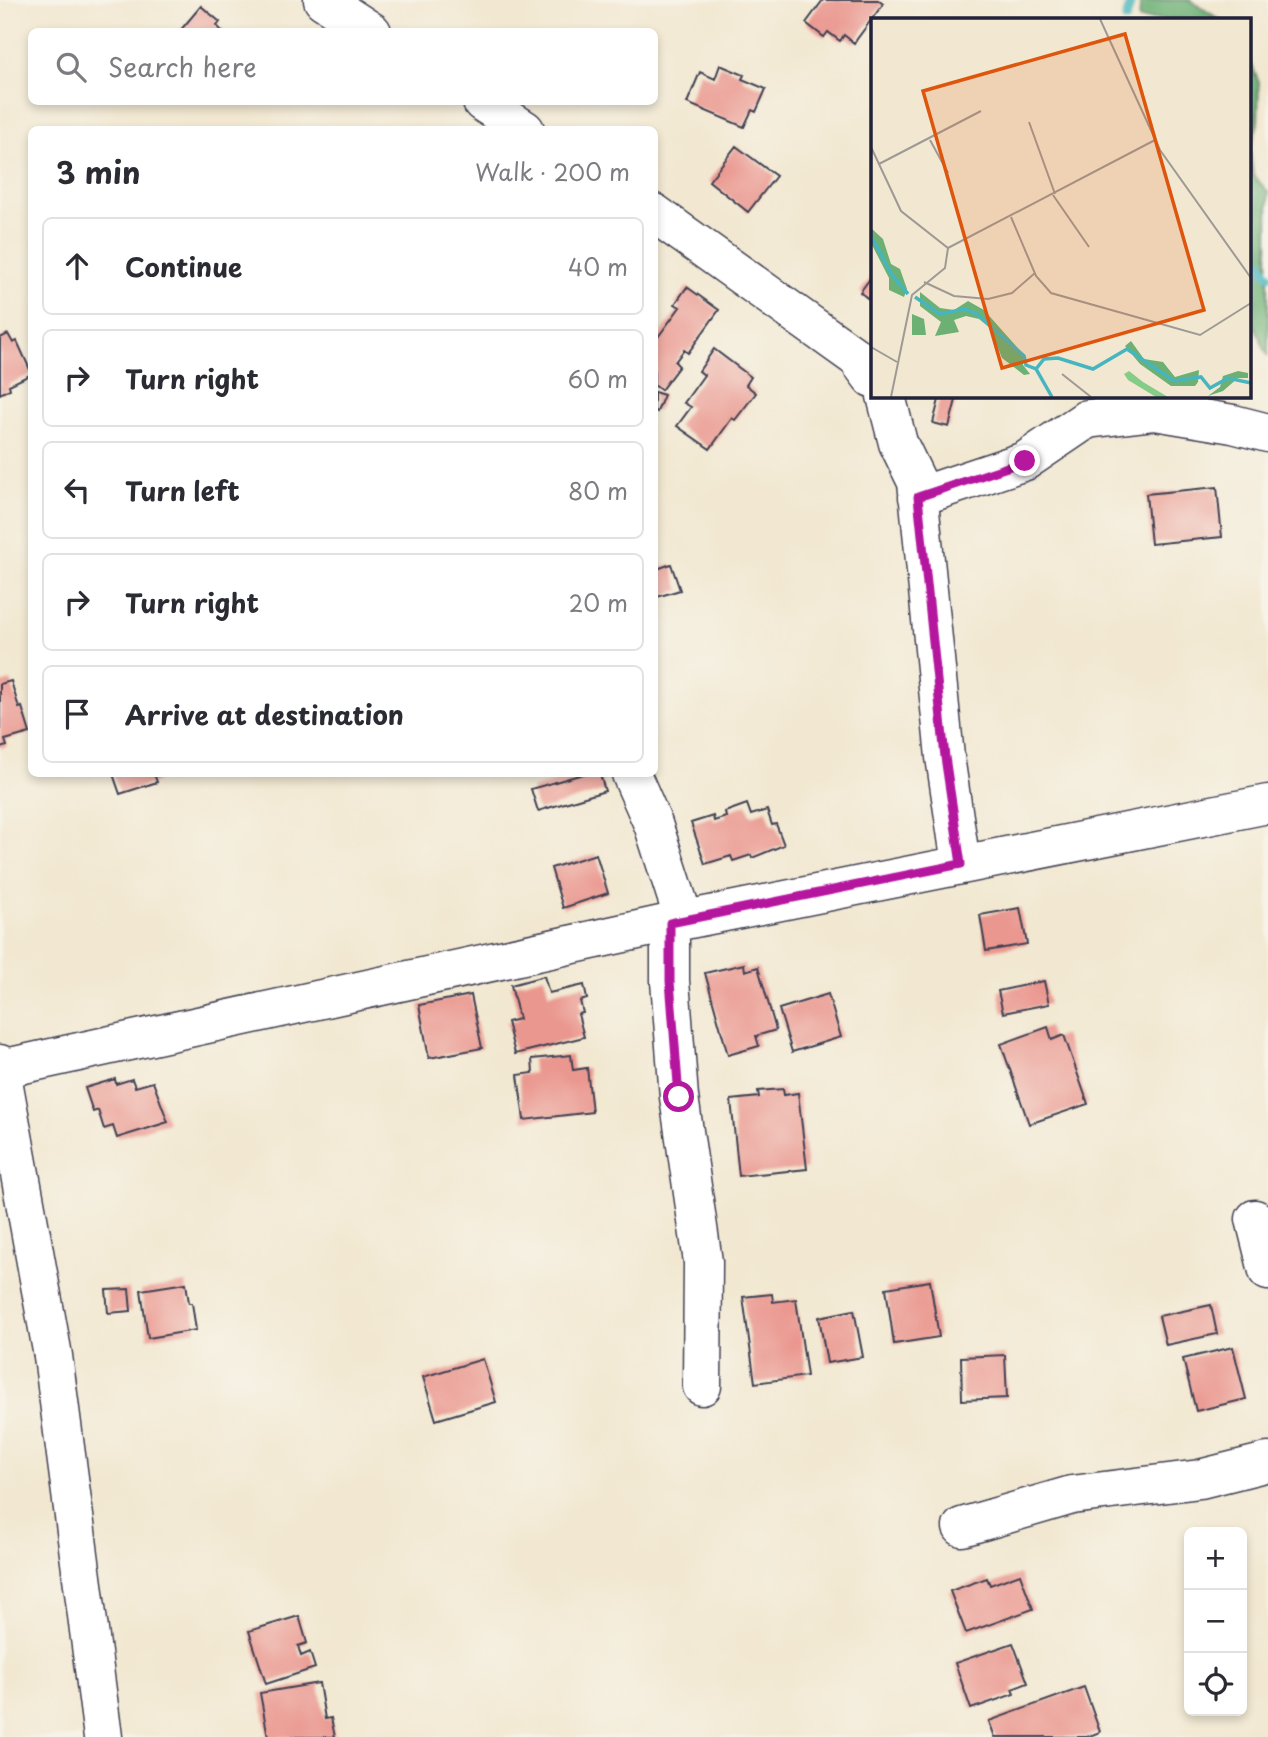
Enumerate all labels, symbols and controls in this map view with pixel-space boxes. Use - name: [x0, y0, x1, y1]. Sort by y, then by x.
- inset map: [871, 18, 1250, 397]
- search box: [28, 28, 658, 105]
- text: Search here: [108, 47, 257, 86]
- icon: search: [52, 48, 90, 86]
- text: 3 min: [56, 149, 141, 194]
- text: Walk · 200 m: [475, 154, 630, 189]
- icon: ahead: [58, 247, 96, 285]
- text: Continue: [125, 247, 242, 286]
- text: 40 m: [568, 249, 628, 284]
- icon: right: [58, 359, 96, 397]
- text: Turn right: [125, 359, 259, 398]
- text: 60 m: [568, 361, 628, 396]
- route end: [1009, 445, 1040, 476]
- icon: left: [58, 471, 96, 509]
- text: Turn left: [125, 471, 240, 510]
- text: 80 m: [568, 473, 628, 508]
- icon: right: [58, 583, 96, 621]
- text: Turn right: [125, 583, 259, 622]
- text: 20 m: [569, 585, 628, 620]
- icon: arrive: [58, 695, 96, 733]
- text: Arrive at destination: [125, 695, 404, 734]
- route start: [663, 1081, 694, 1112]
- map controls: [1184, 1527, 1247, 1716]
- button: +: [1184, 1527, 1247, 1590]
- button: −: [1184, 1590, 1247, 1653]
- button: locate: [1184, 1653, 1247, 1716]

